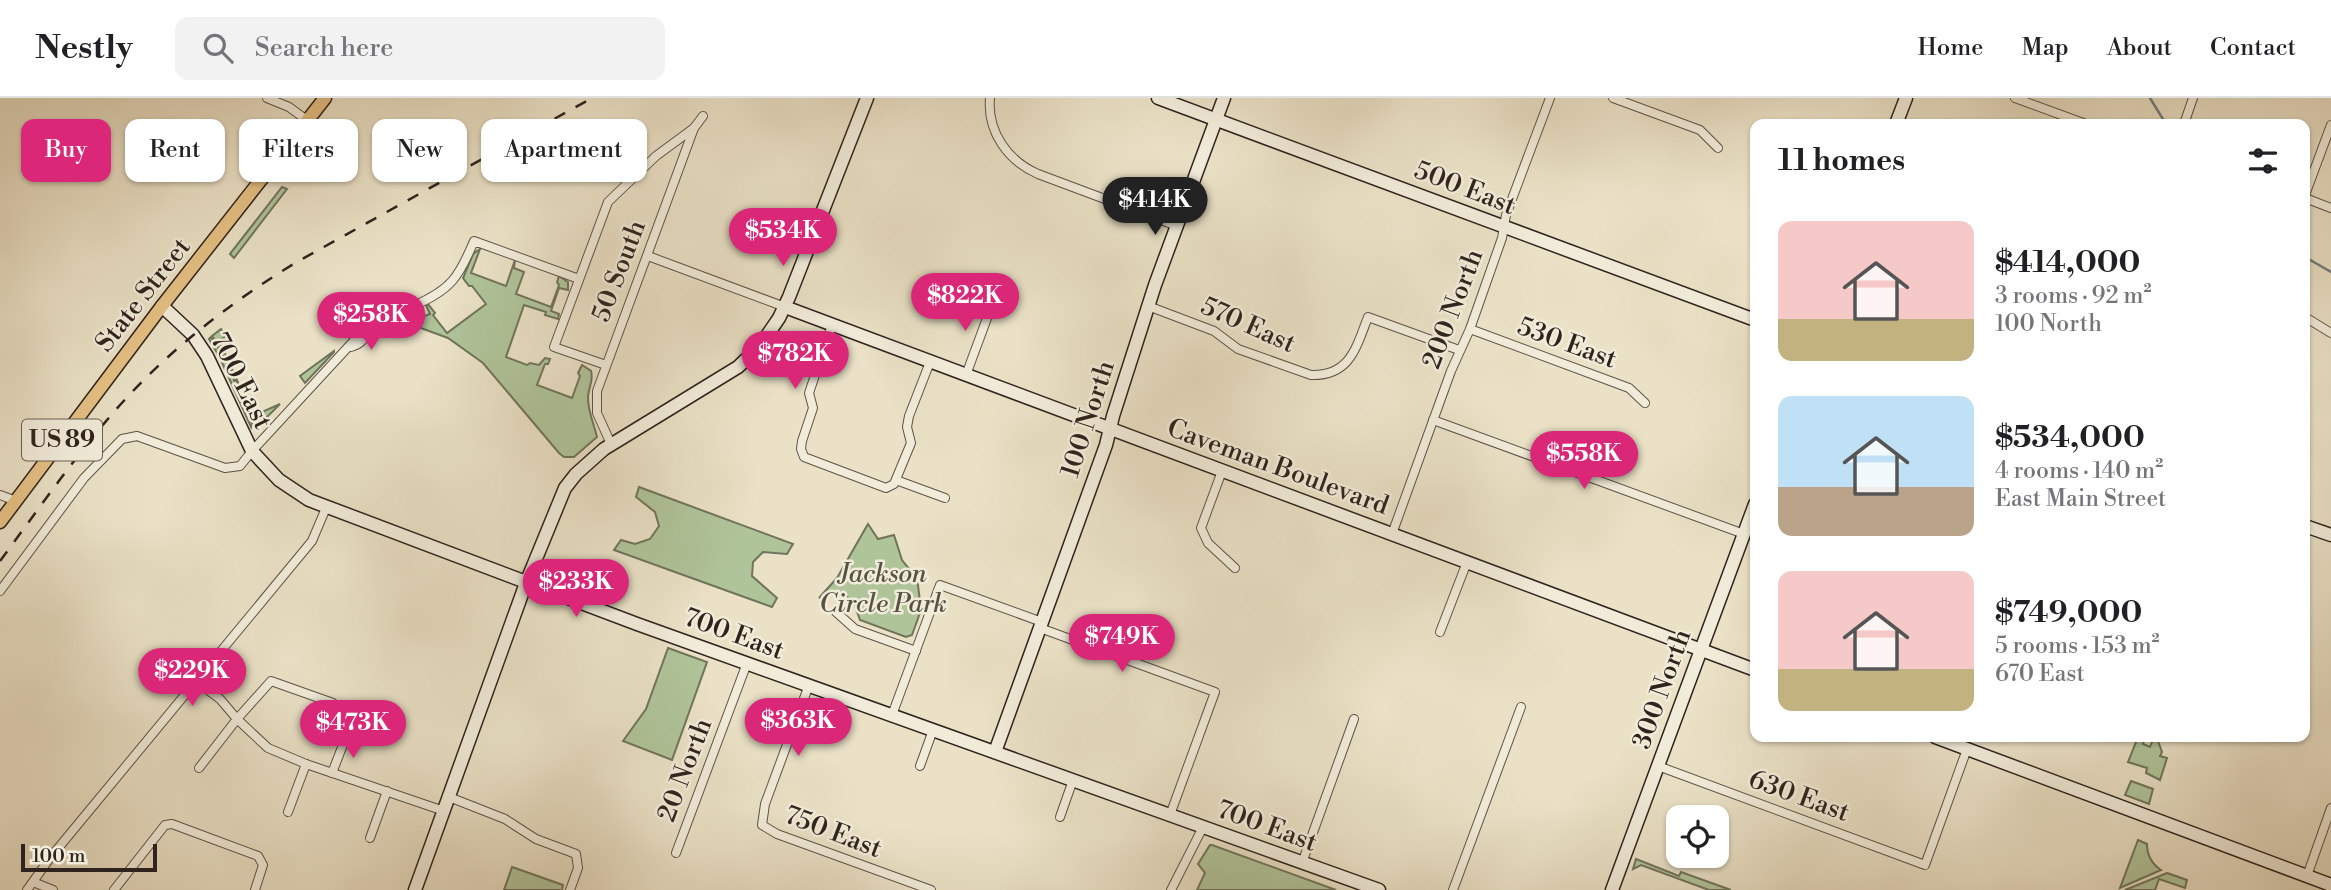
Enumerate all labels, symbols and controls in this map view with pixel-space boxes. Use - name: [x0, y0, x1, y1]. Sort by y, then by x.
- search box: [175, 17, 665, 80]
- text: Nestly: [35, 28, 133, 69]
- icon: search: [199, 29, 237, 67]
- text: Search here: [255, 32, 393, 64]
- text: Home: [1918, 33, 1983, 63]
- text: Map: [2021, 33, 2069, 63]
- text: About: [2107, 33, 2172, 63]
- text: Contact: [2210, 33, 2296, 63]
- chip: Buy: [21, 119, 111, 182]
- chip: Rent: [125, 119, 225, 182]
- chip: Filters: [239, 119, 358, 182]
- chip: New: [372, 119, 467, 182]
- chip: Apartment: [481, 119, 647, 182]
- text: 11 homes: [1778, 142, 1905, 180]
- icon: filters: [2244, 142, 2282, 180]
- street label: 500 East: [1410, 154, 1520, 222]
- pin: $414K: [1106, 178, 1204, 237]
- text: $414K: [1119, 186, 1191, 214]
- pin: $534K: [734, 208, 832, 268]
- street label: 50 South: [585, 216, 653, 326]
- text: $534K: [745, 217, 821, 245]
- street label: State Street: [89, 232, 197, 358]
- text: $414,000: [1995, 244, 2140, 282]
- street label: 200 North: [1416, 245, 1490, 373]
- icon: home: [1834, 249, 1918, 333]
- pin: $822K: [916, 274, 1014, 333]
- text: $822K: [927, 282, 1003, 310]
- text: 3 rooms · 92 m²: [1995, 282, 2151, 310]
- street label: 570 East: [1196, 290, 1300, 360]
- pin: $258K: [322, 292, 420, 352]
- text: $258K: [333, 301, 409, 329]
- street label: 530 East: [1513, 310, 1621, 376]
- text: 100 North: [1995, 310, 2102, 338]
- street label: 700 East: [203, 327, 279, 435]
- pin: $782K: [746, 331, 844, 391]
- text: $782K: [758, 340, 832, 368]
- street label: 100 North: [1054, 357, 1122, 481]
- street label: Caveman Boulevard: [1163, 412, 1393, 522]
- road number: US 89: [22, 419, 102, 460]
- text: $534,000: [1995, 419, 2145, 457]
- icon: home: [1834, 424, 1918, 508]
- pin: $558K: [1535, 432, 1633, 491]
- text: $558K: [1546, 440, 1622, 468]
- text: 4 rooms · 140 m²: [1995, 457, 2163, 485]
- text: East Main Street: [1995, 485, 2166, 513]
- park label: Jackson Circle Park: [819, 558, 947, 620]
- pin: $233K: [527, 560, 625, 619]
- text: $233K: [539, 568, 613, 596]
- text: $749,000: [1995, 594, 2142, 632]
- icon: home: [1834, 599, 1918, 683]
- street label: 700 East: [680, 601, 788, 667]
- pin: $749K: [1073, 614, 1171, 674]
- text: $749K: [1085, 623, 1159, 651]
- street label: 300 North: [1626, 625, 1698, 753]
- text: 5 rooms · 153 m²: [1995, 632, 2160, 660]
- pin: $229K: [143, 648, 241, 708]
- text: $229K: [154, 657, 230, 685]
- text: 670 East: [1995, 660, 2085, 688]
- pin: $363K: [749, 698, 847, 758]
- pin: $473K: [304, 700, 402, 760]
- text: $363K: [761, 707, 835, 735]
- text: $473K: [316, 709, 390, 737]
- street label: 20 North: [651, 714, 719, 826]
- street label: 630 East: [1744, 763, 1854, 829]
- street label: 700 East: [1213, 793, 1321, 859]
- street label: 750 East: [780, 799, 886, 865]
- map controls: [1666, 805, 1729, 868]
- button: locate: [1666, 805, 1729, 868]
- scale bar: [21, 841, 158, 873]
- text: 100 m: [32, 844, 85, 868]

